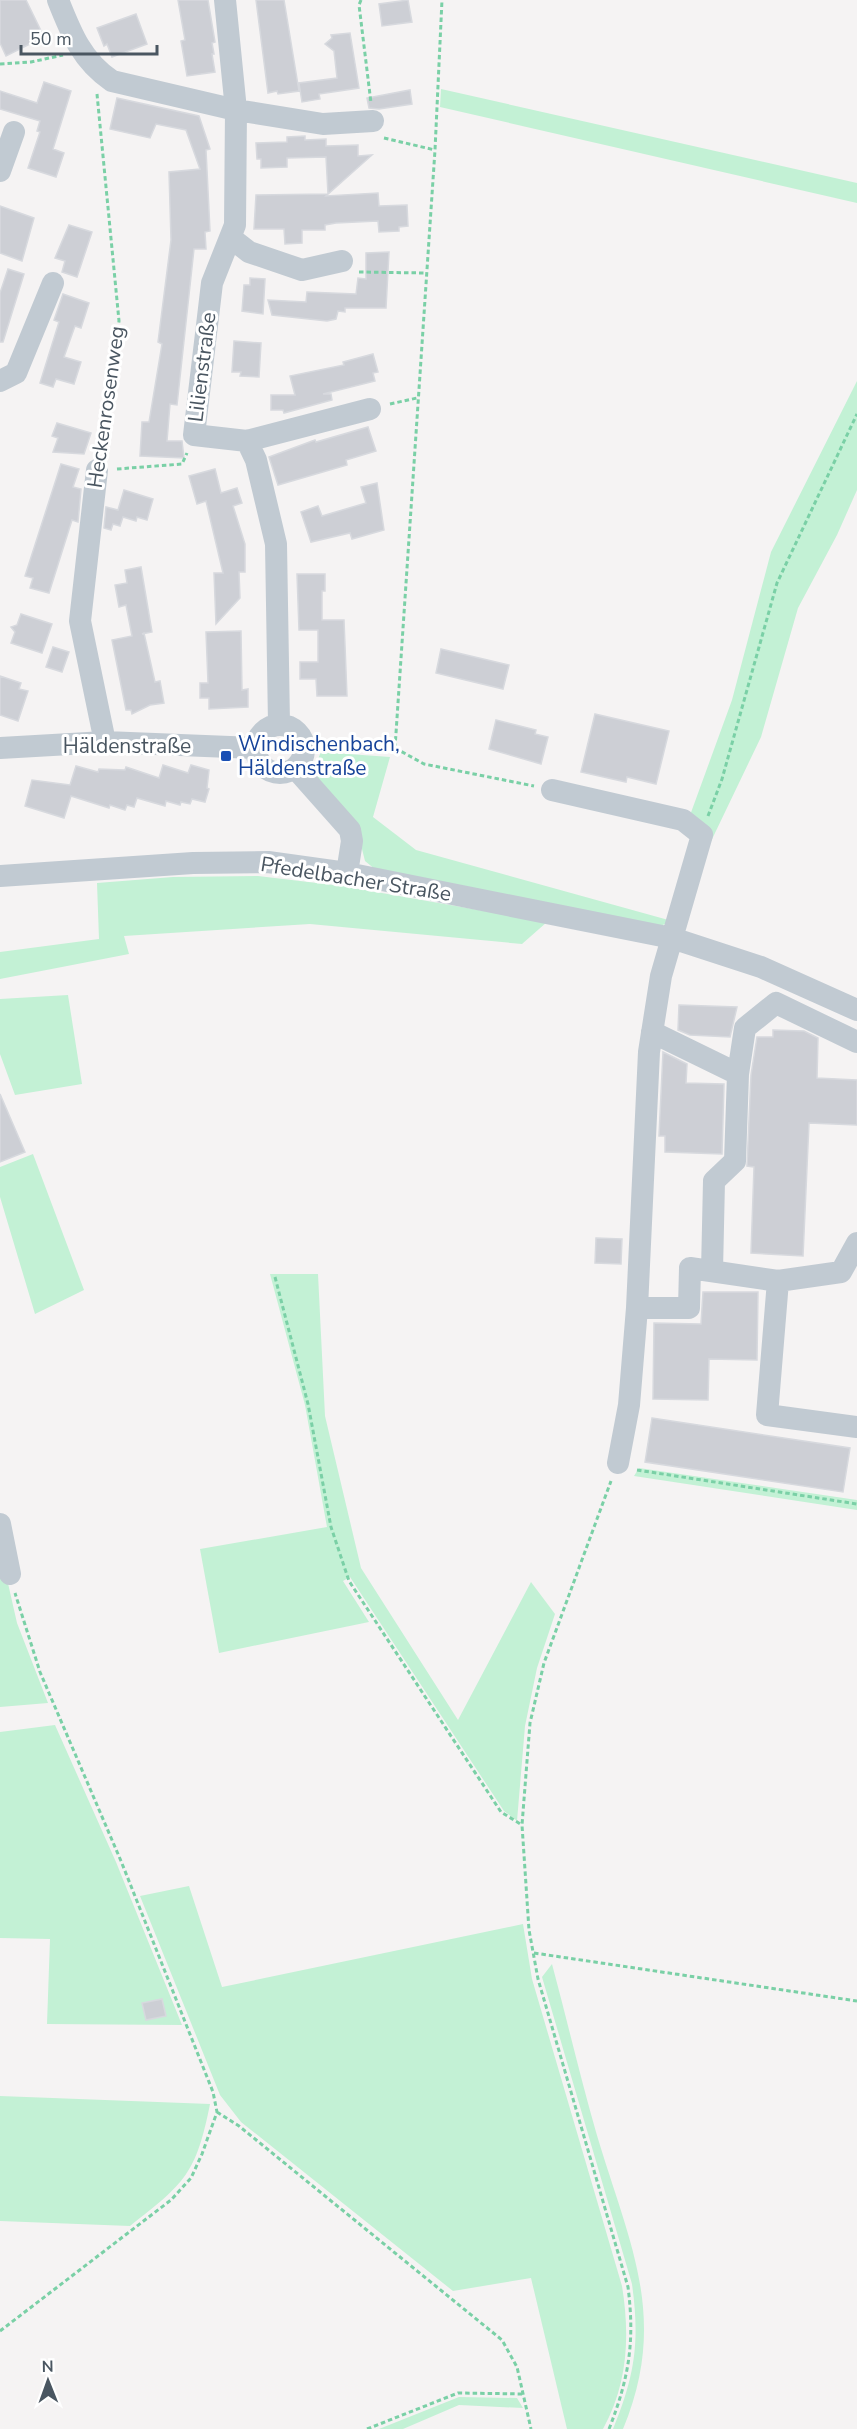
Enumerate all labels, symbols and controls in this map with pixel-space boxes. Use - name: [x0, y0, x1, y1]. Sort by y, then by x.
- scale bar: [21, 18, 158, 56]
- text: 50 m: [30, 27, 72, 51]
- street label: Lilienstraße: [181, 310, 223, 424]
- street label: Heckenrosenweg: [81, 324, 131, 490]
- place label: Windischenbach, Häldenstraße: [238, 730, 400, 782]
- street label: Häldenstraße: [63, 732, 191, 760]
- marker: Windischenbach, Häldenstraße: [219, 749, 233, 763]
- street label: Pfedelbacher Straße: [259, 850, 453, 908]
- north arrow: [18, 2351, 78, 2411]
- text: N: [42, 2356, 54, 2378]

